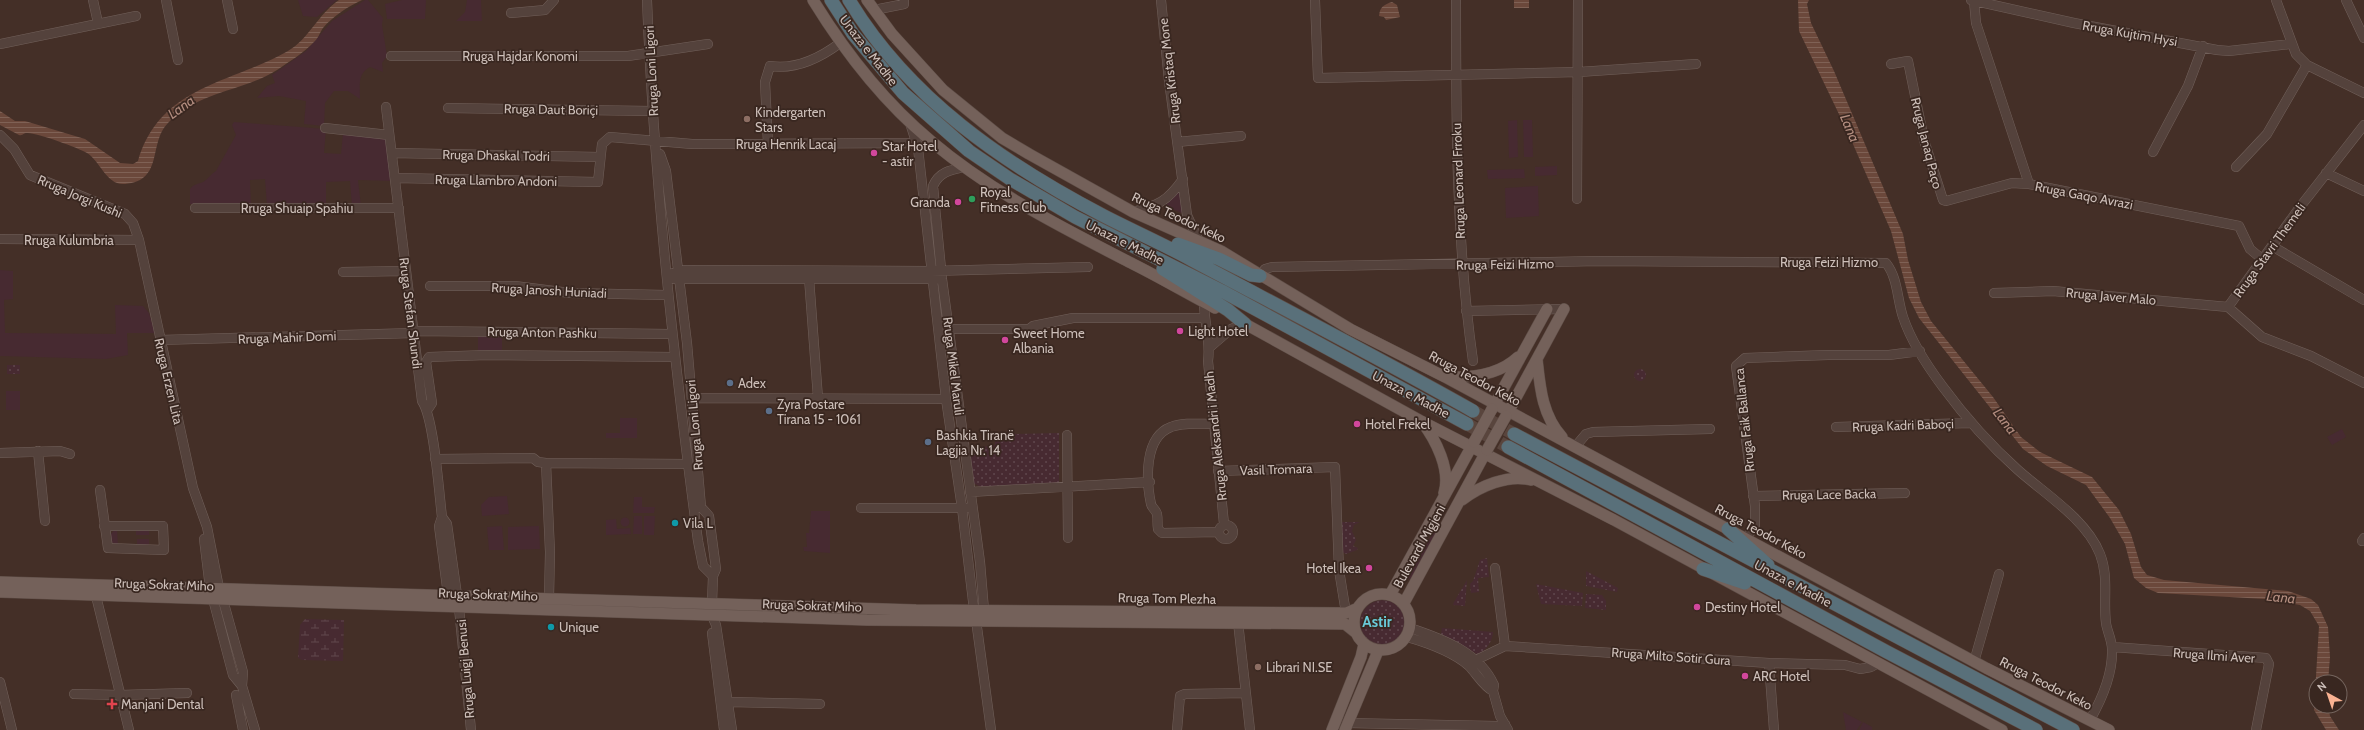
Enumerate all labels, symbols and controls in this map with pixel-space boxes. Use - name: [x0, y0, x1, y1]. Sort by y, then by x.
- street label: Unaza e Madhe: [836, 11, 902, 89]
- street label: Rruga Kristaq Mone: [1155, 17, 1183, 125]
- street label: Rruga Kujtim Hysi: [2081, 17, 2179, 50]
- street label: Rruga Loni Ligori: [641, 25, 661, 117]
- street label: Rruga Hajdar Konomi: [462, 48, 578, 65]
- water label: Lana: [164, 91, 198, 123]
- street label: Rruga Janaq Paço: [1908, 96, 1946, 190]
- street label: Rruga Daut Boriçi: [504, 100, 598, 118]
- place label: Kindergarten Stars: [755, 104, 826, 135]
- water label: Lana: [1836, 111, 1864, 145]
- marker: Kindergarten Stars: [742, 114, 752, 124]
- street label: Rruga Leonard Frroku: [1448, 123, 1468, 239]
- street label: Rruga Henrik Lacaj: [736, 136, 836, 153]
- place label: Star Hotel - astir: [882, 138, 937, 169]
- street label: Rruga Dhaskal Todri: [442, 146, 550, 164]
- marker: Star Hotel - astir: [869, 148, 879, 158]
- street label: Rruga Jorgi Kushi: [35, 171, 125, 221]
- street label: Rruga Llambro Andoni: [435, 171, 557, 189]
- street label: Rruga Gaqo Avrazi: [2034, 178, 2134, 212]
- place label: Royal Fitness Club: [980, 184, 1047, 215]
- street label: Rruga Teodor Keko: [1130, 188, 1228, 246]
- place label: Granda: [910, 194, 951, 210]
- marker: Royal Fitness Club: [967, 194, 977, 204]
- marker: Granda: [953, 197, 963, 207]
- street label: Rruga Shuaip Spahiu: [241, 200, 353, 216]
- street label: Rruga Stavri Themeli: [2229, 200, 2309, 300]
- street label: Unaza e Madhe: [1083, 216, 1167, 268]
- street label: Rruga Kulumbria: [24, 232, 115, 248]
- street label: Rruga Feizi Hizmo: [1780, 254, 1878, 270]
- street label: Rruga Feizi Hizmo: [1456, 255, 1554, 273]
- street label: Rruga Stefan Shundi: [396, 256, 426, 370]
- street label: Rruga Janosh Huniadi: [491, 279, 607, 301]
- street label: Rruga Javer Malo: [2065, 284, 2157, 308]
- street label: Rruga Mikel Maruli: [940, 316, 968, 416]
- street label: Rruga Anton Pashku: [487, 323, 597, 341]
- place label: Light Hotel: [1188, 323, 1248, 339]
- place label: Sweet Home Albania: [1013, 325, 1085, 356]
- marker: Light Hotel: [1175, 326, 1185, 336]
- street label: Rruga Mahir Domi: [237, 327, 337, 347]
- marker: Sweet Home Albania: [1000, 335, 1010, 345]
- street label: Rruga Erzen Lita: [151, 336, 187, 427]
- street label: Rruga Teodor Keko: [1426, 347, 1524, 409]
- street label: Unaza e Madhe: [1370, 367, 1453, 421]
- street label: Rruga Faik Ballanca: [1731, 367, 1757, 472]
- street label: Rruga Aleksandri i Madh: [1200, 370, 1230, 502]
- place label: Adex: [738, 375, 767, 391]
- marker: Adex: [725, 378, 735, 388]
- street label: Rruga Loni Ligori: [682, 379, 706, 471]
- place label: Zyra Postare Tirana 15 - 1061: [777, 396, 861, 427]
- water label: Lana: [1989, 404, 2021, 438]
- marker: Zyra Postare Tirana 15 - 1061: [764, 406, 774, 416]
- street label: Rruga Kadri Baboçi: [1852, 415, 1954, 435]
- place label: Hotel Frekel: [1365, 416, 1430, 432]
- marker: Hotel Frekel: [1352, 419, 1362, 429]
- place label: Bashkia Tiranë Lagjia Nr. 14: [936, 427, 1014, 459]
- marker: Bashkia Tiranë Lagjia Nr. 14: [923, 437, 933, 447]
- street label: Vasil Tromara: [1239, 460, 1313, 478]
- street label: Rruga Lace Backa: [1782, 485, 1877, 503]
- street label: Rruga Teodor Keko: [1712, 500, 1810, 562]
- street label: Bulevardi Migjeni: [1389, 502, 1449, 591]
- place label: Vila L: [683, 515, 713, 531]
- marker: Vila L: [670, 518, 680, 528]
- street label: Unaza e Madhe: [1752, 556, 1835, 610]
- place label: Hotel Ikea: [1306, 560, 1362, 576]
- marker: Hotel Ikea: [1364, 563, 1374, 573]
- street label: Rruga Sokrat Miho: [114, 574, 214, 594]
- street label: Rruga Sokrat Miho: [438, 584, 538, 604]
- water label: Lana: [2266, 587, 2296, 607]
- street label: Rruga Tom Plezha: [1118, 589, 1217, 607]
- street label: Rruga Sokrat Miho: [762, 595, 862, 615]
- place label: Destiny Hotel: [1705, 599, 1780, 615]
- marker: Destiny Hotel: [1692, 602, 1702, 612]
- district label: Astir: [1362, 613, 1392, 631]
- street label: Rruga Luigj Benusi: [453, 619, 478, 719]
- place label: Unique: [559, 619, 599, 635]
- marker: Unique: [546, 622, 556, 632]
- street label: Rruga Milto Sotir Gura: [1611, 644, 1732, 668]
- street label: Rruga Ilmi Aver: [2172, 644, 2256, 666]
- street label: Rruga Teodor Keko: [1997, 653, 2095, 713]
- place label: Librari NI.SE: [1266, 659, 1333, 675]
- marker: Librari NI.SE: [1253, 662, 1263, 672]
- place label: ARC Hotel: [1753, 668, 1810, 684]
- marker: ARC Hotel: [1740, 671, 1750, 681]
- north arrow: [2308, 674, 2348, 714]
- text: N: [2314, 678, 2329, 694]
- place label: Manjani Dental: [121, 696, 204, 713]
- marker: Manjani Dental: [106, 698, 118, 710]

